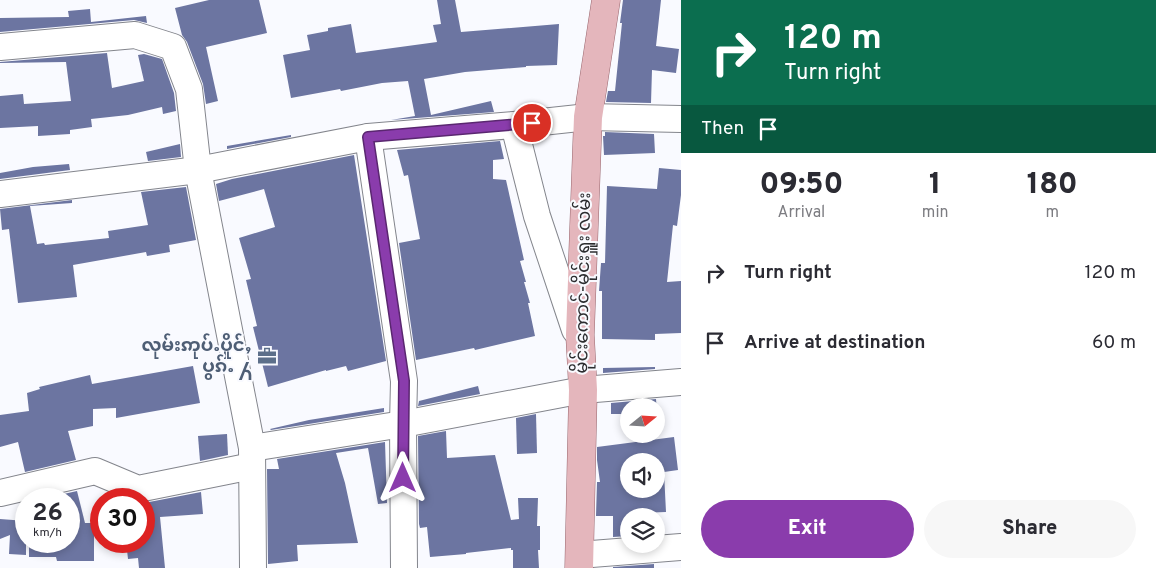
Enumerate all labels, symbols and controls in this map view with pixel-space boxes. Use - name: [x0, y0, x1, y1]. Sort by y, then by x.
- text: 120 m: [784, 17, 882, 61]
- icon: right: [701, 20, 766, 85]
- text: Turn right: [784, 60, 881, 87]
- pin: [511, 102, 553, 144]
- icon: arrive: [518, 109, 546, 137]
- icon: arrive: [754, 115, 782, 143]
- text: Then: [701, 117, 744, 141]
- text: 09:50: [759, 167, 843, 204]
- text: 1: [929, 167, 941, 204]
- text: 180: [1027, 167, 1078, 204]
- street label: မိုင်းကောင်-မိုင်းရှူး လမ်း: [567, 192, 599, 374]
- text: Arrival: [778, 203, 825, 223]
- text: min: [922, 203, 948, 223]
- text: m: [1045, 203, 1059, 223]
- icon: right: [701, 259, 729, 287]
- text: Turn right: [744, 261, 832, 285]
- text: 120 m: [1085, 261, 1136, 285]
- icon: arrive: [701, 329, 729, 357]
- text: Arrive at destination: [744, 331, 925, 355]
- text: 60 m: [1092, 331, 1136, 355]
- place label: လုမ်းဢုပ်ႉပိူင်ႇ ပွၵ်ႉ ႓: [141, 333, 252, 380]
- office icon: လုမ်းဢုပ်ႉပိူင်ႇ ပွၵ်ႉ ႓: [256, 345, 278, 367]
- north arrow: [620, 398, 665, 442]
- map controls: [620, 398, 665, 553]
- position arrow: [376, 451, 428, 503]
- button: sound: [620, 453, 665, 498]
- speed limit sign: 30: [90, 488, 155, 553]
- text: 26: [32, 498, 63, 530]
- button: Exit: [701, 500, 914, 558]
- button: Share: [924, 500, 1136, 558]
- button: layers: [620, 508, 665, 553]
- text: km/h: [33, 525, 62, 541]

